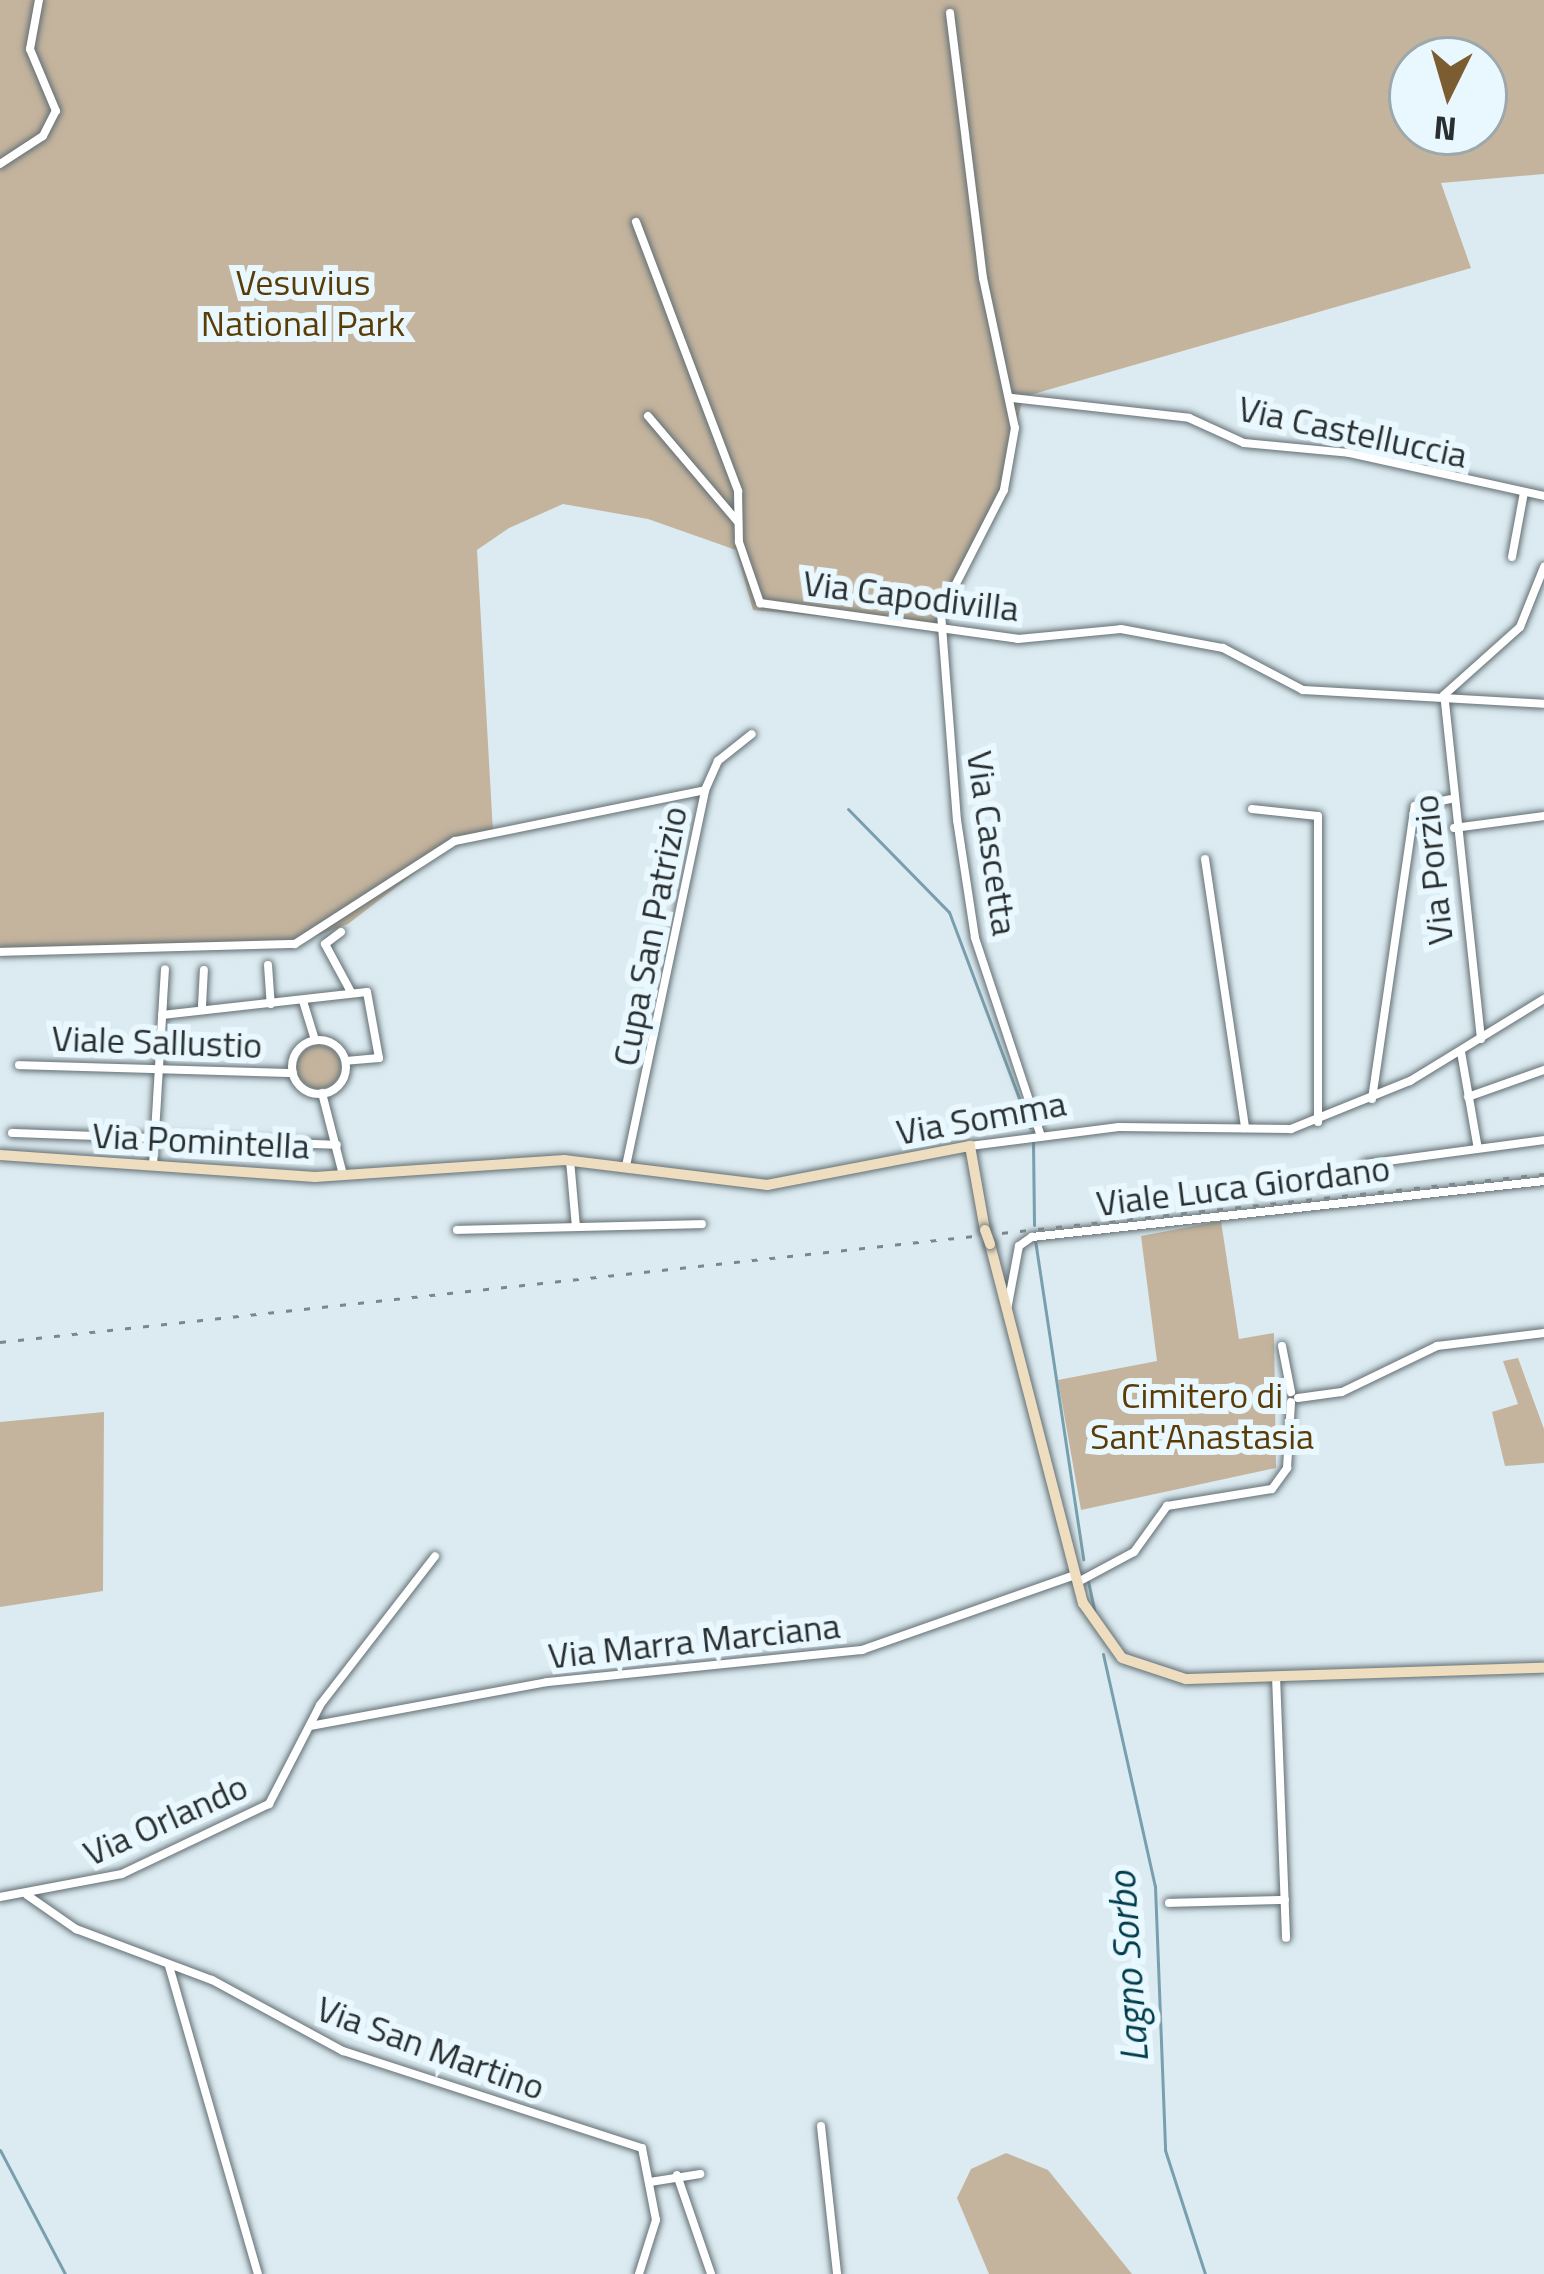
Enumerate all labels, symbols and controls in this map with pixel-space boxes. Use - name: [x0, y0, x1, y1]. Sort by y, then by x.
- north arrow: [1388, 36, 1508, 156]
- text: N: [1432, 103, 1459, 155]
- park label: Vesuvius National Park: [201, 259, 405, 344]
- street label: Via Castelluccia: [1235, 386, 1471, 476]
- street label: Via Capodivilla: [801, 560, 1021, 630]
- street label: Via Cascetta: [959, 748, 1027, 938]
- street label: Via Porzio: [1403, 793, 1461, 947]
- street label: Cupa San Patrizio: [603, 803, 695, 1069]
- street label: Viale Sallustio: [51, 1016, 263, 1066]
- street label: Via Somma: [893, 1081, 1069, 1153]
- street label: Via Pomintella: [91, 1113, 311, 1167]
- street label: Viale Luca Giordano: [1094, 1146, 1392, 1224]
- park label: Cimitero di Sant'Anastasia: [1090, 1372, 1314, 1457]
- street label: Via Marra Marciana: [546, 1603, 842, 1677]
- street label: Via Orlando: [76, 1764, 254, 1874]
- water label: Lagno Sorbo: [1098, 1870, 1158, 2064]
- street label: Via San Martino: [311, 1986, 551, 2108]

